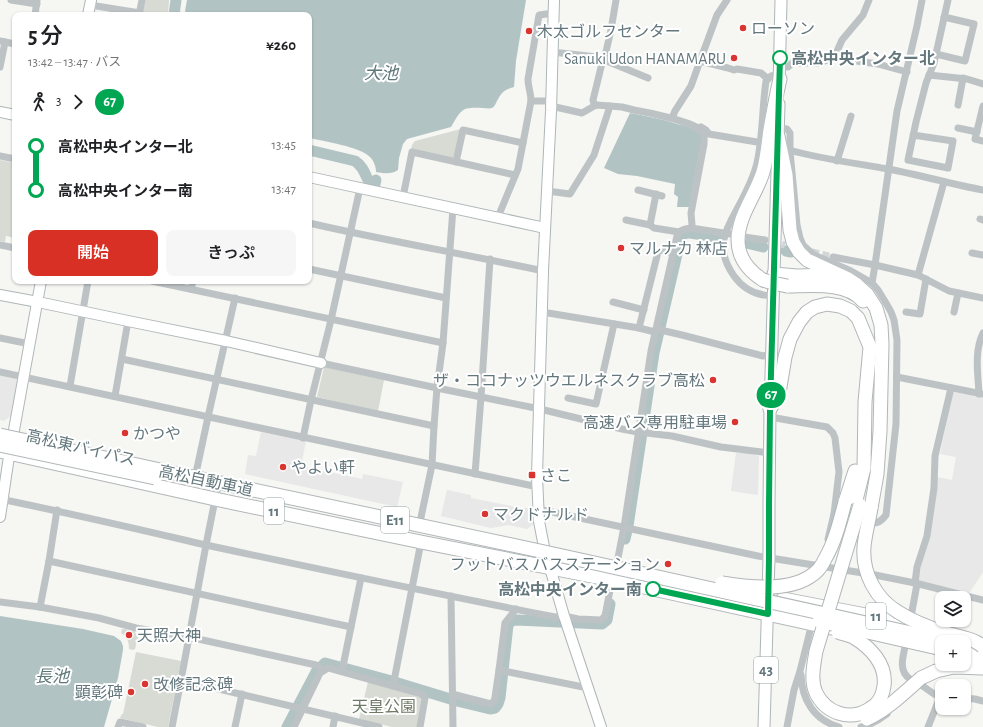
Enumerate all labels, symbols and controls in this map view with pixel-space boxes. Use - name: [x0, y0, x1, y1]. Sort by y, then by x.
- place label: ローソン: [751, 21, 815, 37]
- place label: 木太ゴルフセンター: [537, 23, 681, 40]
- marker: ローソン: [738, 23, 748, 33]
- text: 5 分: [28, 25, 63, 47]
- marker: 木太ゴルフセンター: [524, 26, 534, 36]
- text: ¥260: [266, 38, 296, 53]
- marker: 高松中央インター北: [772, 50, 788, 66]
- place label: 高松中央インター北: [791, 50, 935, 67]
- place label: Sanuki Udon HANAMARU: [564, 51, 726, 67]
- marker: Sanuki Udon HANAMARU: [729, 53, 739, 63]
- text: 13:42 – 13:47 · バス: [28, 56, 121, 69]
- water label: 大池: [364, 64, 400, 82]
- icon: walk: [28, 91, 50, 113]
- icon: forward: [67, 91, 89, 113]
- text: 3: [56, 95, 61, 108]
- text: 67: [103, 95, 116, 109]
- text: 13:45: [272, 139, 296, 152]
- text: 高松中央インター北: [58, 140, 193, 155]
- text: 13:47: [272, 183, 296, 196]
- text: 高松中央インター南: [58, 184, 193, 199]
- button: 開始: [28, 230, 158, 276]
- button: きっぷ: [166, 230, 296, 276]
- place label: マルナカ 林店: [629, 241, 728, 257]
- marker: マルナカ 林店: [616, 243, 626, 253]
- place label: ザ・ココナッツウエルネスクラブ高松: [433, 372, 705, 389]
- marker: ザ・ココナッツウエルネスクラブ高松: [708, 375, 718, 385]
- line badge: 67: [753, 382, 789, 408]
- text: 67: [765, 388, 777, 402]
- place label: 高速バス専用駐車場: [583, 414, 727, 431]
- marker: 高速バス専用駐車場: [730, 417, 740, 427]
- place label: かつや: [133, 426, 181, 442]
- street label: 高松東バイパス: [25, 427, 137, 468]
- marker: かつや: [120, 428, 130, 438]
- place label: やよい軒: [291, 460, 355, 476]
- street label: 高松自動車道: [157, 462, 255, 499]
- marker: やよい軒: [278, 462, 288, 472]
- place label: さこ: [540, 468, 572, 484]
- marker: さこ: [527, 470, 537, 480]
- road number: 11: [264, 498, 284, 524]
- road number: E11: [381, 507, 409, 533]
- place label: マクドナルド: [493, 507, 589, 523]
- marker: マクドナルド: [480, 509, 490, 519]
- place label: フットバス バスステーション: [450, 556, 660, 573]
- marker: フットバス バスステーション: [663, 559, 673, 569]
- place label: 高松中央インター南: [498, 581, 642, 598]
- marker: 高松中央インター南: [645, 581, 661, 597]
- map controls: [935, 591, 971, 715]
- button: layers: [935, 591, 971, 627]
- road number: 11: [866, 603, 886, 629]
- place label: 天照大神: [137, 627, 201, 644]
- marker: 天照大神: [124, 630, 134, 640]
- button: +: [935, 635, 971, 671]
- road number: 43: [754, 657, 778, 683]
- water label: 長池: [35, 667, 71, 685]
- place label: 改修記念碑: [153, 676, 233, 693]
- marker: 改修記念碑: [140, 679, 150, 689]
- button: −: [935, 679, 971, 715]
- place label: 顕彰碑: [75, 684, 123, 701]
- marker: 顕彰碑: [126, 687, 136, 697]
- park label: 天皇公園: [352, 698, 416, 715]

